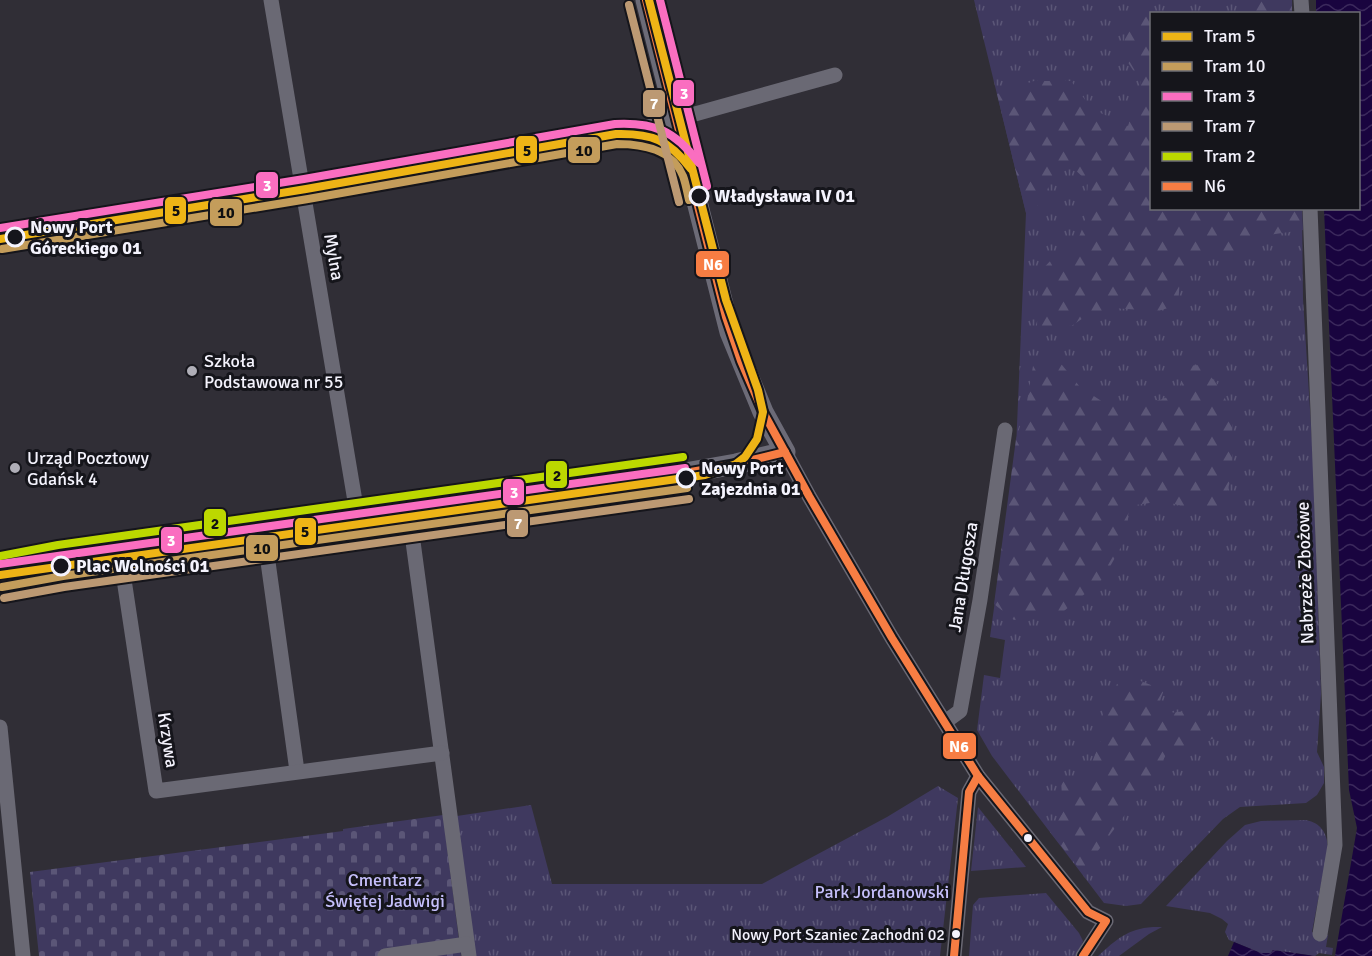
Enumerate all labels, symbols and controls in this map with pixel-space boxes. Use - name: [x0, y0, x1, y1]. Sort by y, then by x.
- legend: [1150, 12, 1360, 210]
- text: Tram 5: [1204, 25, 1256, 47]
- text: Tram 10: [1204, 55, 1265, 77]
- line badge: 3: [672, 79, 695, 107]
- text: 3: [680, 84, 688, 104]
- text: Tram 3: [1204, 85, 1256, 107]
- line badge: 7: [642, 89, 666, 118]
- text: 7: [650, 94, 659, 114]
- text: Tram 7: [1204, 115, 1256, 137]
- line badge: 5: [515, 135, 538, 164]
- line badge: 10: [567, 136, 601, 164]
- text: 5: [523, 141, 531, 161]
- text: 10: [575, 141, 593, 161]
- text: Tram 2: [1204, 145, 1256, 167]
- line badge: 3: [255, 171, 279, 199]
- text: N6: [1204, 175, 1226, 197]
- text: 3: [263, 176, 271, 196]
- place label: Władysława IV 01: [714, 185, 855, 207]
- marker: Władysława IV 01: [689, 186, 709, 206]
- line badge: 5: [164, 196, 187, 225]
- line badge: 10: [209, 198, 243, 227]
- text: 5: [172, 201, 180, 221]
- text: 10: [217, 203, 235, 223]
- place label: Nowy Port Góreckiego 01: [30, 216, 142, 259]
- marker: Nowy Port Góreckiego 01: [5, 227, 25, 247]
- street label: Mylna: [319, 232, 349, 282]
- line badge: N6: [695, 250, 730, 278]
- text: N6: [703, 255, 723, 275]
- place label: Szkoła Podstawowa nr 55: [204, 350, 343, 393]
- marker: Szkoła Podstawowa nr 55: [185, 364, 199, 378]
- place label: Urząd Pocztowy Gdańsk 4: [27, 447, 149, 490]
- place label: Nowy Port Zajezdnia 01: [701, 457, 801, 500]
- line badge: 2: [545, 460, 568, 489]
- marker: Urząd Pocztowy Gdańsk 4: [8, 461, 22, 475]
- text: 2: [553, 466, 561, 486]
- marker: Nowy Port Zajezdnia 01: [676, 468, 696, 488]
- line badge: 3: [502, 478, 525, 506]
- text: 3: [510, 483, 518, 503]
- street label: Nabrzeże Zbożowe: [1292, 501, 1318, 645]
- line badge: 2: [203, 508, 227, 537]
- line badge: 7: [506, 509, 529, 538]
- text: 2: [211, 514, 219, 534]
- text: 7: [514, 514, 523, 534]
- line badge: 5: [294, 517, 317, 546]
- street label: Jana Długosza: [943, 520, 983, 634]
- text: 5: [301, 522, 309, 542]
- line badge: 3: [160, 526, 183, 554]
- text: 3: [167, 531, 175, 551]
- line badge: 10: [245, 534, 279, 562]
- text: 10: [253, 539, 271, 559]
- place label: Plac Wolności 01: [76, 555, 210, 577]
- marker: Plac Wolności 01: [51, 556, 71, 576]
- street label: Krzywa: [153, 711, 183, 769]
- line badge: N6: [942, 732, 977, 760]
- text: N6: [949, 737, 969, 757]
- unlabelled marker: [1022, 832, 1034, 844]
- park label: Cmentarz Świętej Jadwigi: [325, 869, 445, 912]
- park label: Park Jordanowski: [815, 881, 949, 903]
- place label: Nowy Port Szaniec Zachodni 02: [731, 925, 945, 945]
- marker: Nowy Port Szaniec Zachodni 02: [950, 928, 962, 940]

